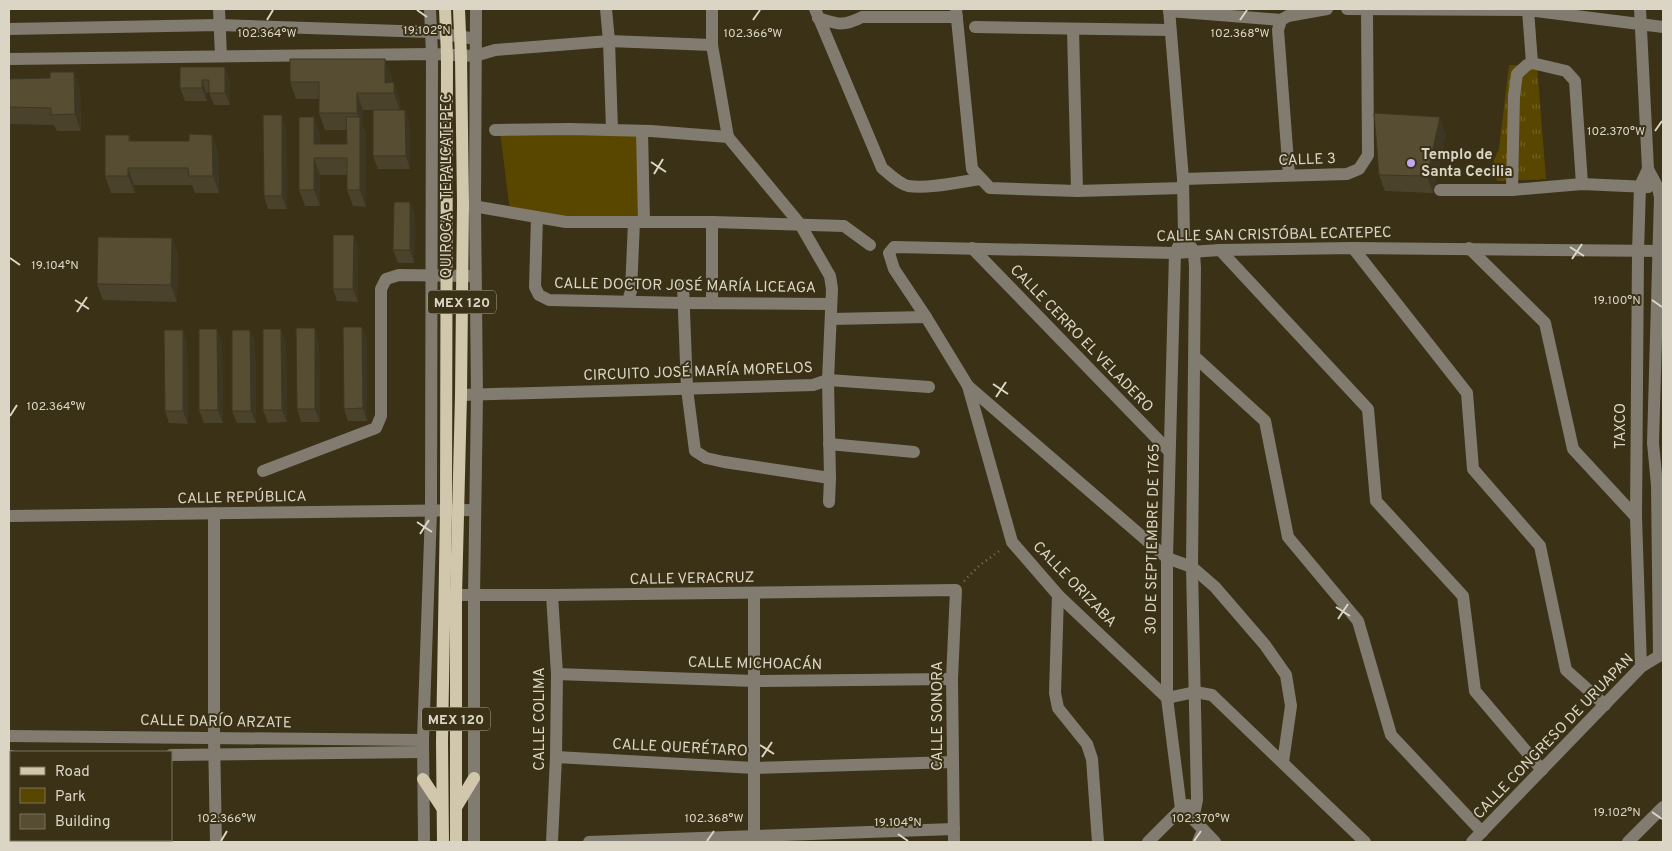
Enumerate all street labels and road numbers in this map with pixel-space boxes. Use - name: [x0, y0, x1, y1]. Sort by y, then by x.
- street label: QUIROGA - TEPALCATEPEC: [438, 93, 457, 279]
- street label: CALLE 3: [1278, 150, 1336, 171]
- street label: CALLE SAN CRISTÓBAL ECATEPEC: [1156, 222, 1392, 247]
- street label: CALLE CERRO EL VELADERO: [1005, 261, 1157, 417]
- street label: CALLE DOCTOR JOSÉ MARÍA LICEAGA: [554, 274, 816, 298]
- road number: MEX 120: [428, 290, 496, 314]
- street label: CIRCUITO JOSÉ MARÍA MORELOS: [583, 358, 813, 386]
- street label: TAXCO: [1612, 403, 1631, 449]
- street label: 30 DE SEPTIEMBRE DE 1765: [1142, 443, 1165, 635]
- street label: CALLE REPÚBLICA: [177, 486, 307, 509]
- street label: CALLE ORIZABA: [1028, 538, 1120, 632]
- street label: CALLE VERACRUZ: [629, 569, 755, 590]
- street label: CALLE CONGRESO DE URUAPAN: [1470, 650, 1638, 824]
- street label: CALLE MICHOACÁN: [688, 653, 822, 675]
- street label: CALLE SONORA: [929, 661, 948, 771]
- street label: CALLE COLIMA: [531, 667, 550, 771]
- road number: MEX 120: [422, 708, 490, 731]
- street label: CALLE DARÍO ARZATE: [140, 711, 292, 733]
- street label: CALLE QUERÉTARO: [612, 734, 748, 762]

